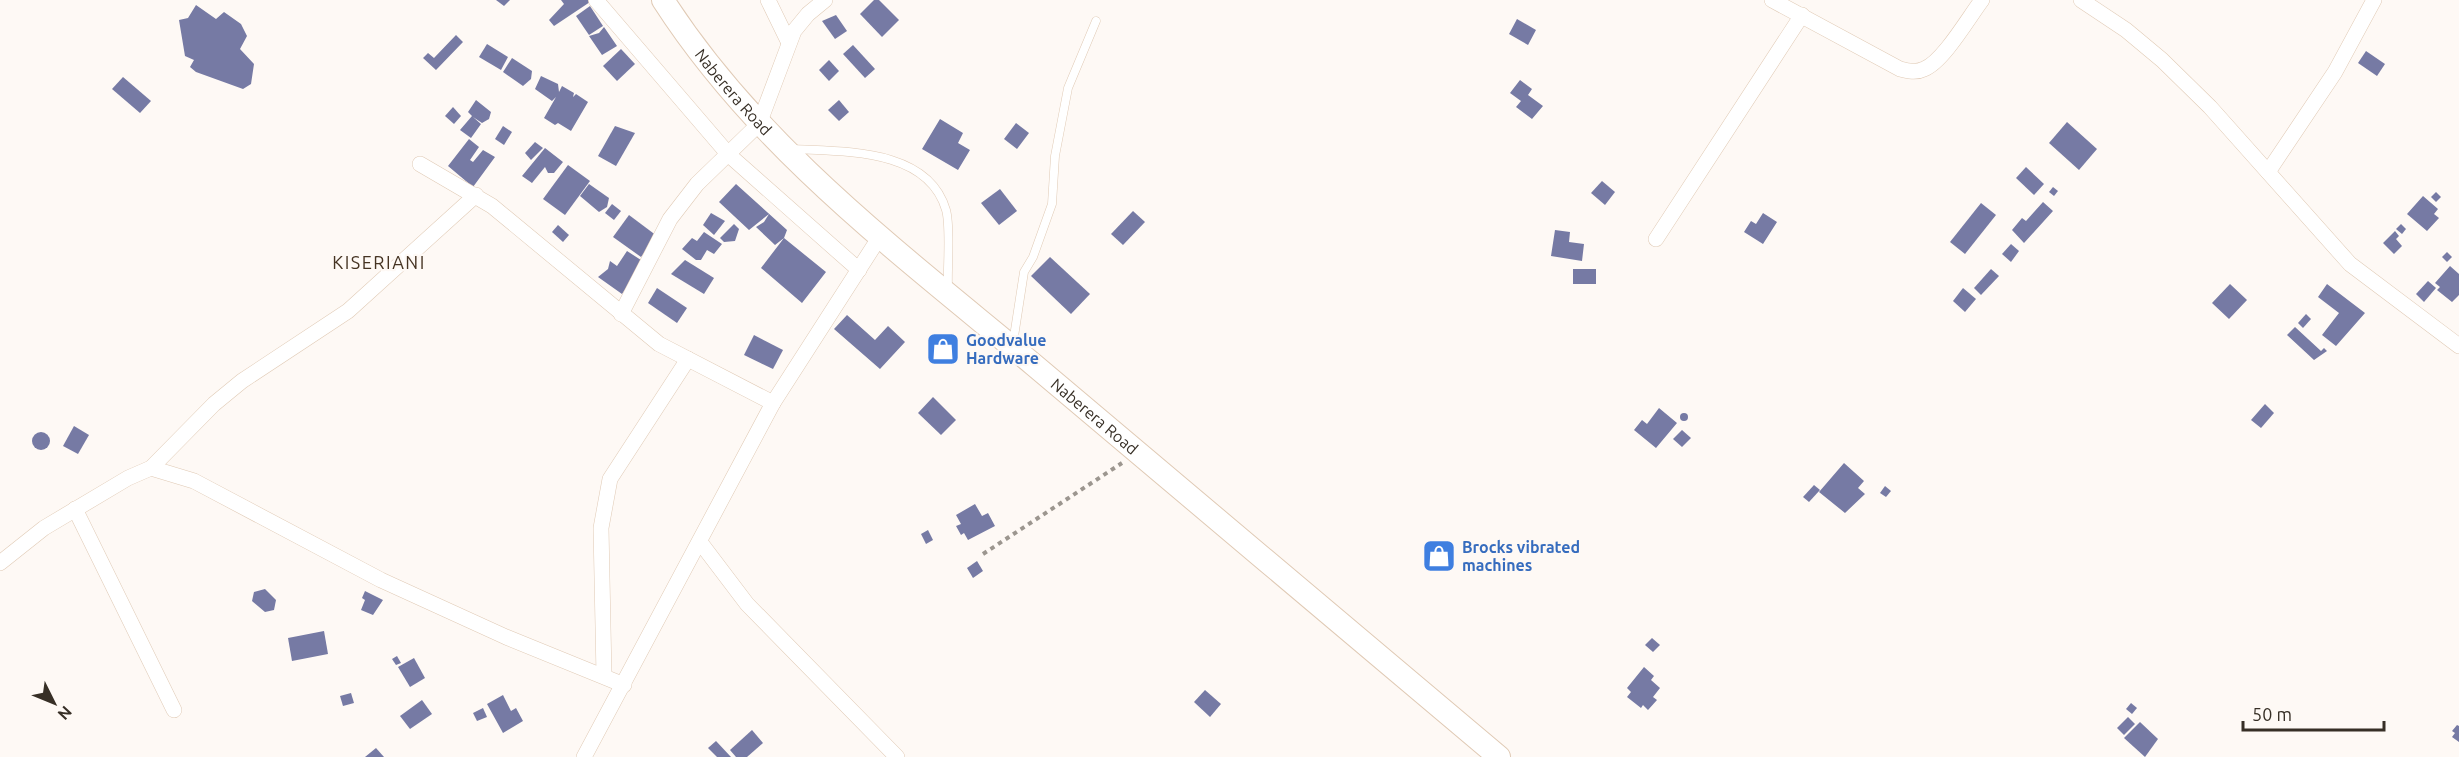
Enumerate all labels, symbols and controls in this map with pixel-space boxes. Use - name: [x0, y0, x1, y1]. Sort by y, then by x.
- street label: Naberera Road: [692, 45, 775, 139]
- district label: KISERIANI: [332, 252, 426, 272]
- shop icon: Goodvalue Hardware: [925, 331, 961, 367]
- place label: Goodvalue Hardware: [966, 331, 1046, 367]
- street label: Naberera Road: [1048, 375, 1142, 458]
- shop icon: Brocks vibrated machines: [1421, 538, 1457, 574]
- place label: Brocks vibrated machines: [1462, 538, 1580, 574]
- north arrow: [24, 673, 84, 733]
- scale bar: [2243, 694, 2384, 732]
- text: N: [54, 703, 76, 724]
- text: 50 m: [2252, 704, 2292, 724]

